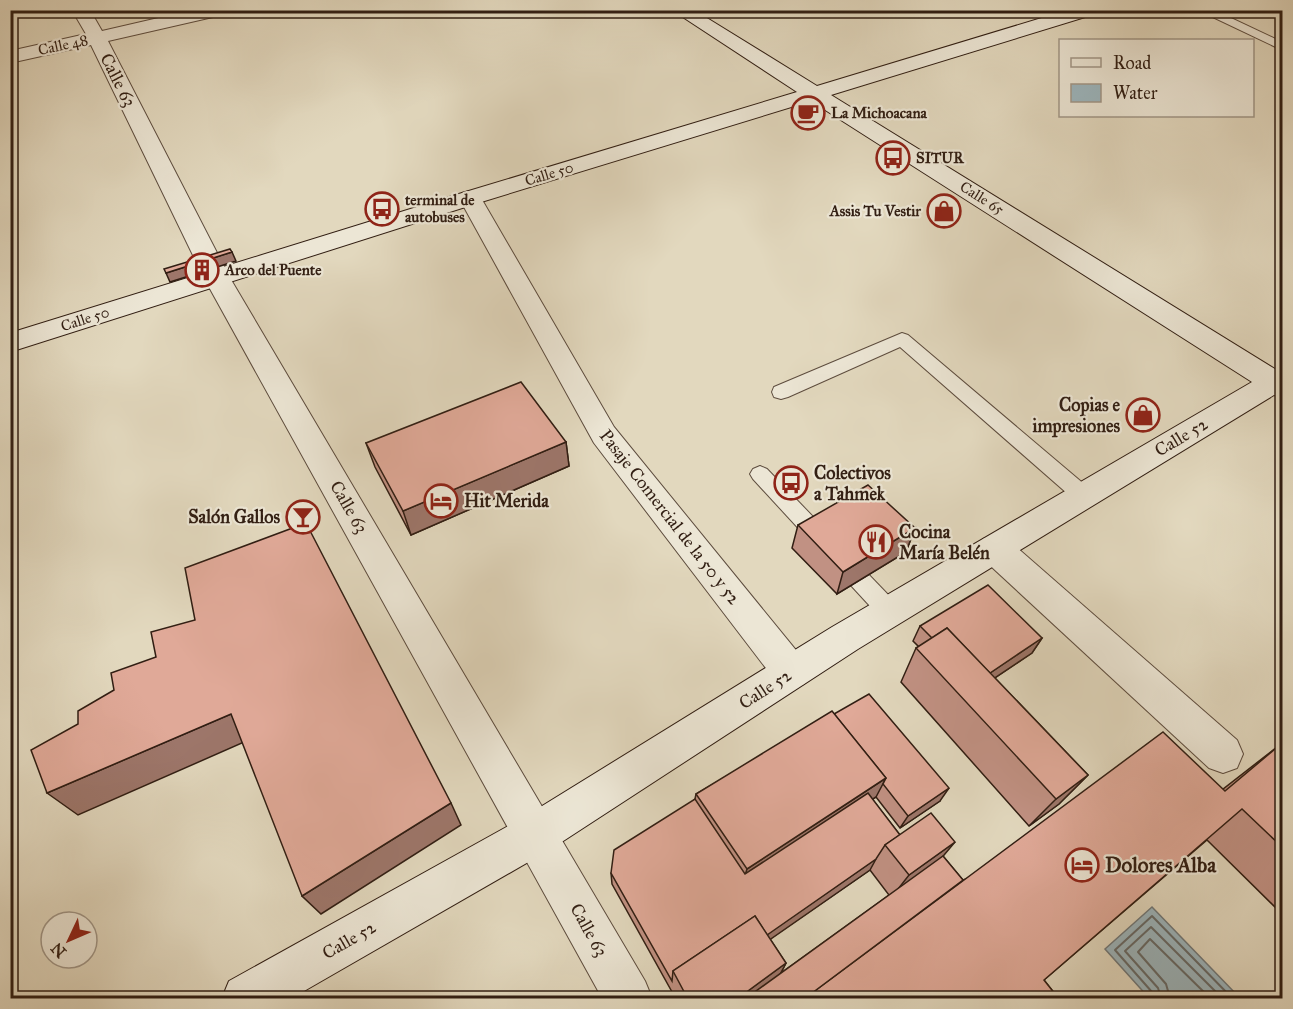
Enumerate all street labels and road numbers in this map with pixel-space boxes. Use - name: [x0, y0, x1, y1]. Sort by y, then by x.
- street label: Calle 48: [36, 31, 90, 59]
- street label: Calle 63: [95, 49, 141, 111]
- street label: Calle 50: [523, 158, 575, 190]
- street label: Calle 65: [957, 177, 1007, 219]
- street label: Calle 50: [59, 303, 111, 335]
- street label: Calle 52: [1150, 413, 1212, 461]
- street label: Pasaje Comercial de la 50 y 52: [595, 425, 745, 609]
- street label: Calle 63: [325, 477, 373, 537]
- street label: Calle 52: [735, 664, 795, 714]
- street label: Calle 63: [565, 900, 613, 960]
- street label: Calle 52: [318, 916, 380, 964]

